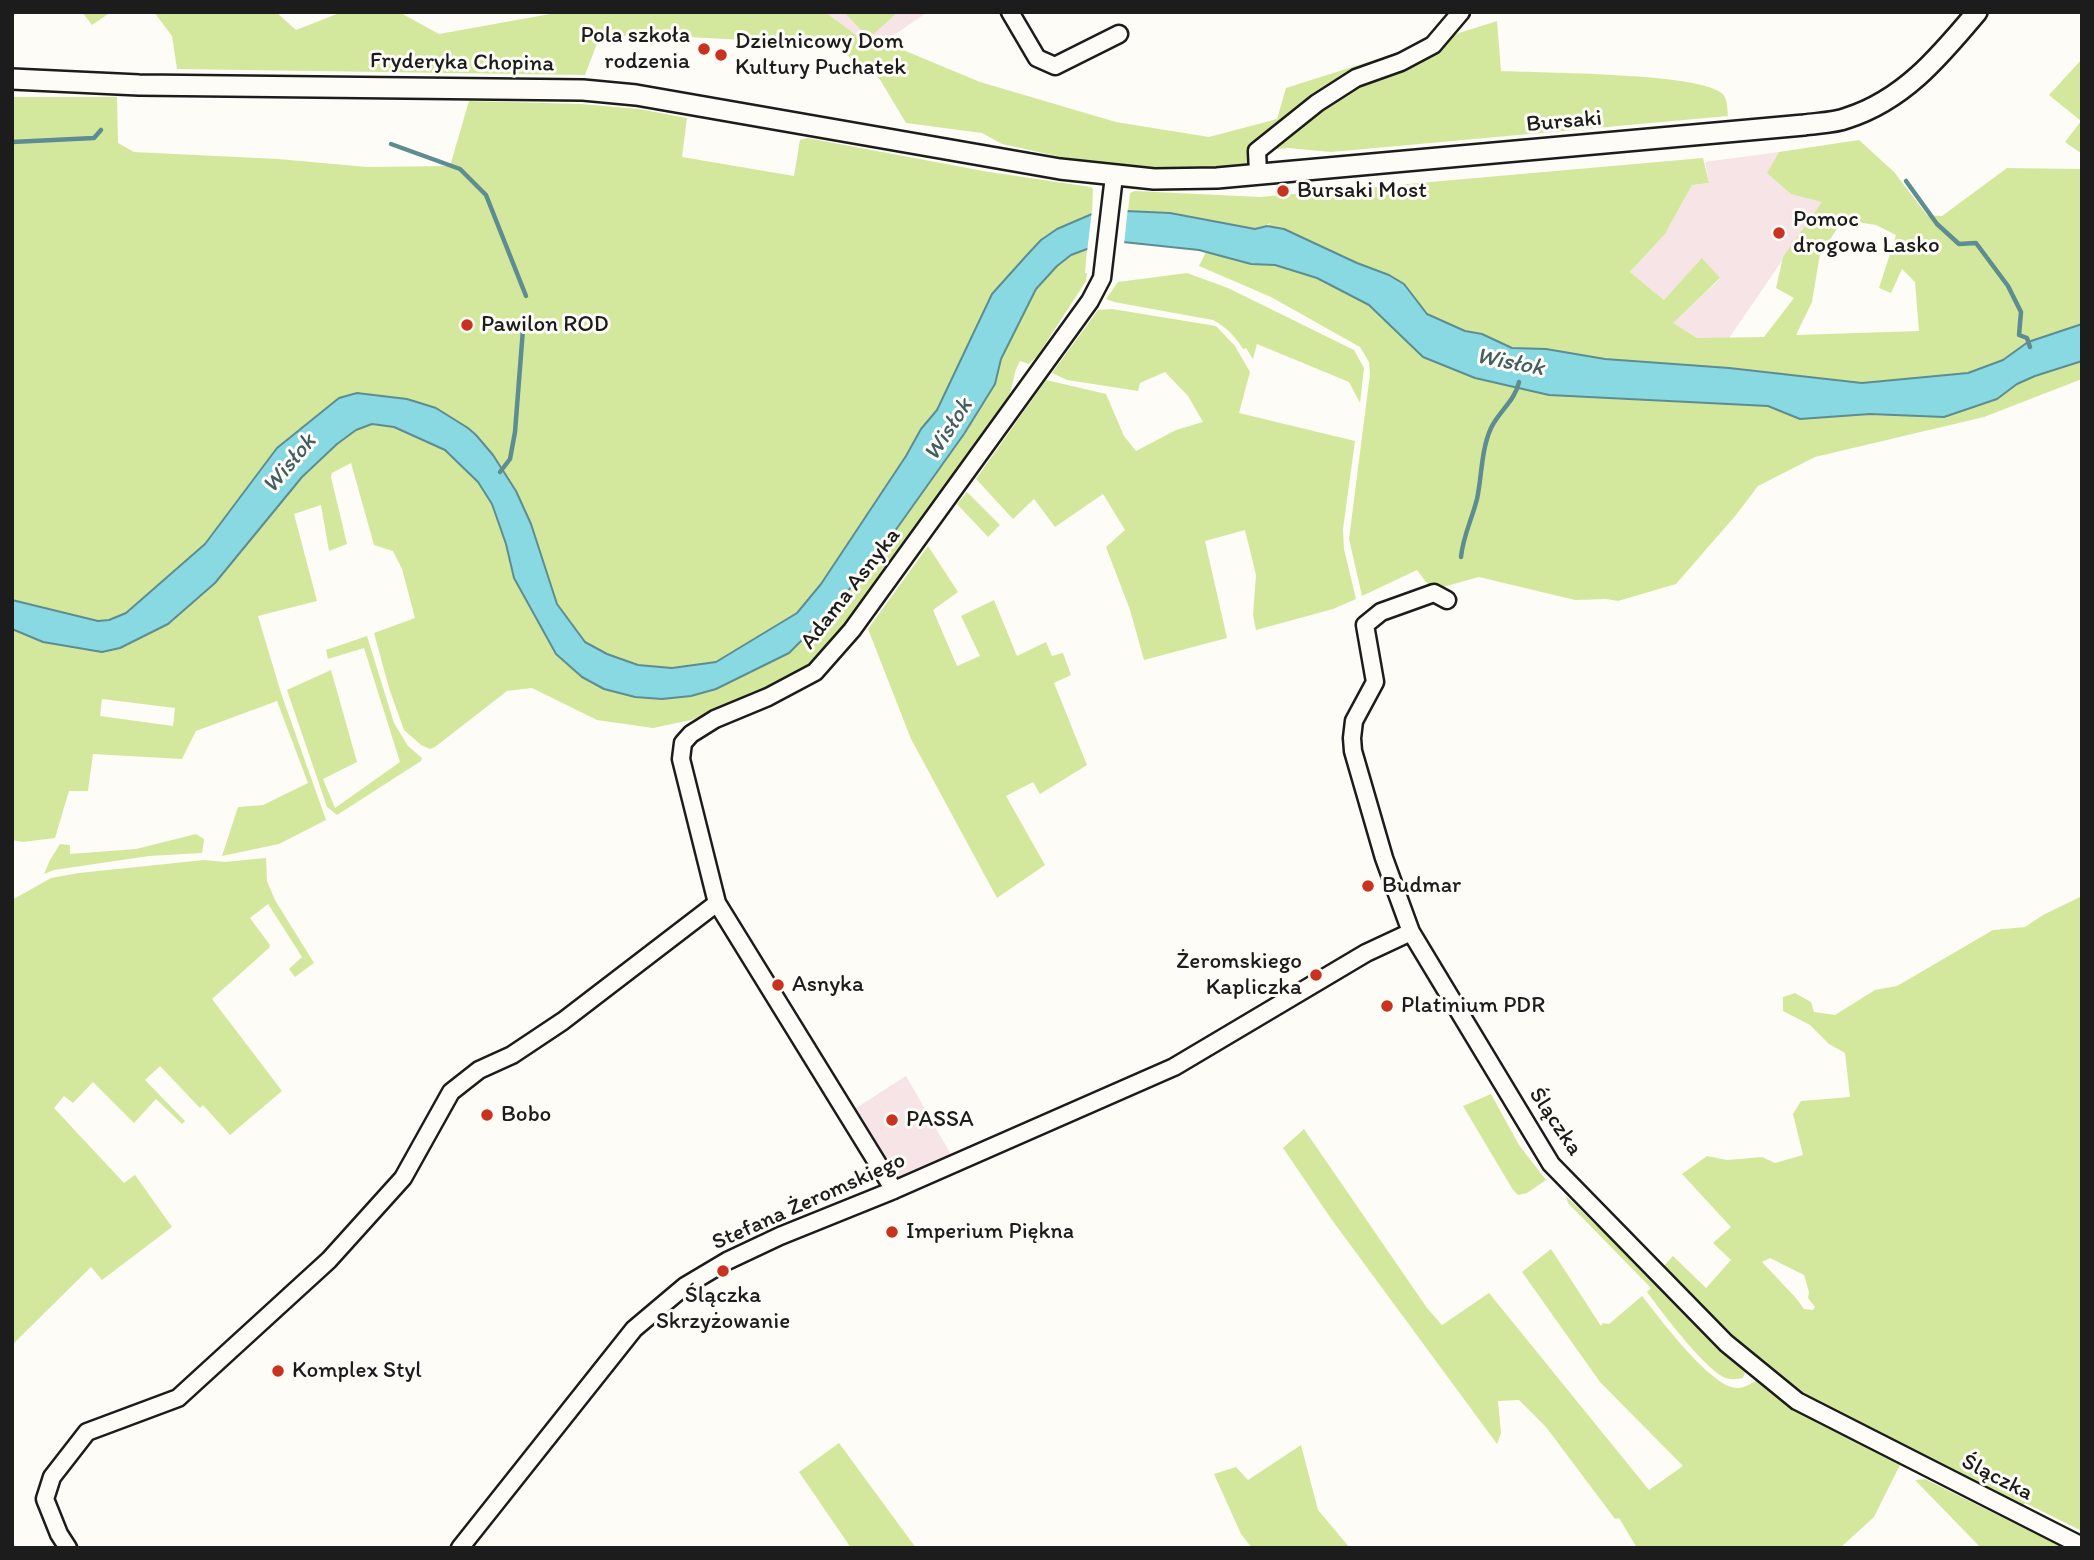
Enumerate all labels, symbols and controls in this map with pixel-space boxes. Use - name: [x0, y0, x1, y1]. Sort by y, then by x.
- place label: Pola szkoła rodzenia: [581, 22, 690, 76]
- place label: Dzielnicowy Dom Kultury Puchatek: [735, 28, 906, 82]
- marker: Pola szkoła rodzenia: [696, 41, 712, 57]
- marker: Dzielnicowy Dom Kultury Puchatek: [713, 47, 729, 63]
- street label: Fryderyka Chopina: [370, 48, 554, 78]
- street label: Bursaki: [1525, 105, 1603, 139]
- place label: Bursaki Most: [1297, 177, 1427, 205]
- marker: Bursaki Most: [1275, 183, 1291, 199]
- place label: Pomoc drogowa Lasko: [1793, 206, 1940, 260]
- marker: Pomoc drogowa Lasko: [1771, 225, 1787, 241]
- place label: Pawilon ROD: [481, 311, 608, 339]
- marker: Pawilon ROD: [459, 317, 475, 333]
- water label: Wisłok: [1474, 342, 1546, 384]
- water label: Wisłok: [918, 393, 980, 467]
- water label: Wisłok: [257, 428, 323, 500]
- street label: Adama Asnyka: [795, 523, 907, 655]
- place label: Budmar: [1382, 872, 1461, 900]
- marker: Budmar: [1360, 878, 1376, 894]
- place label: Żeromskiego Kapliczka: [1176, 948, 1302, 1002]
- marker: Żeromskiego Kapliczka: [1308, 967, 1324, 983]
- place label: Asnyka: [792, 971, 864, 999]
- marker: Asnyka: [770, 977, 786, 993]
- place label: Platinium PDR: [1401, 992, 1545, 1020]
- marker: Platinium PDR: [1379, 998, 1395, 1014]
- street label: Ślączka: [1522, 1083, 1588, 1161]
- place label: Bobo: [501, 1101, 551, 1129]
- place label: PASSA: [906, 1106, 974, 1134]
- marker: Bobo: [479, 1107, 495, 1123]
- marker: PASSA: [884, 1112, 900, 1128]
- street label: Stefana Żeromskiego: [708, 1147, 910, 1257]
- place label: Imperium Piękna: [906, 1218, 1074, 1246]
- marker: Imperium Piękna: [884, 1224, 900, 1240]
- marker: Ślączka Skrzyżowanie: [715, 1263, 731, 1279]
- place label: Ślączka Skrzyżowanie: [656, 1282, 790, 1336]
- place label: Komplex Styl: [292, 1357, 422, 1385]
- marker: Komplex Styl: [270, 1363, 286, 1379]
- street label: Ślączka: [1957, 1448, 2037, 1508]

